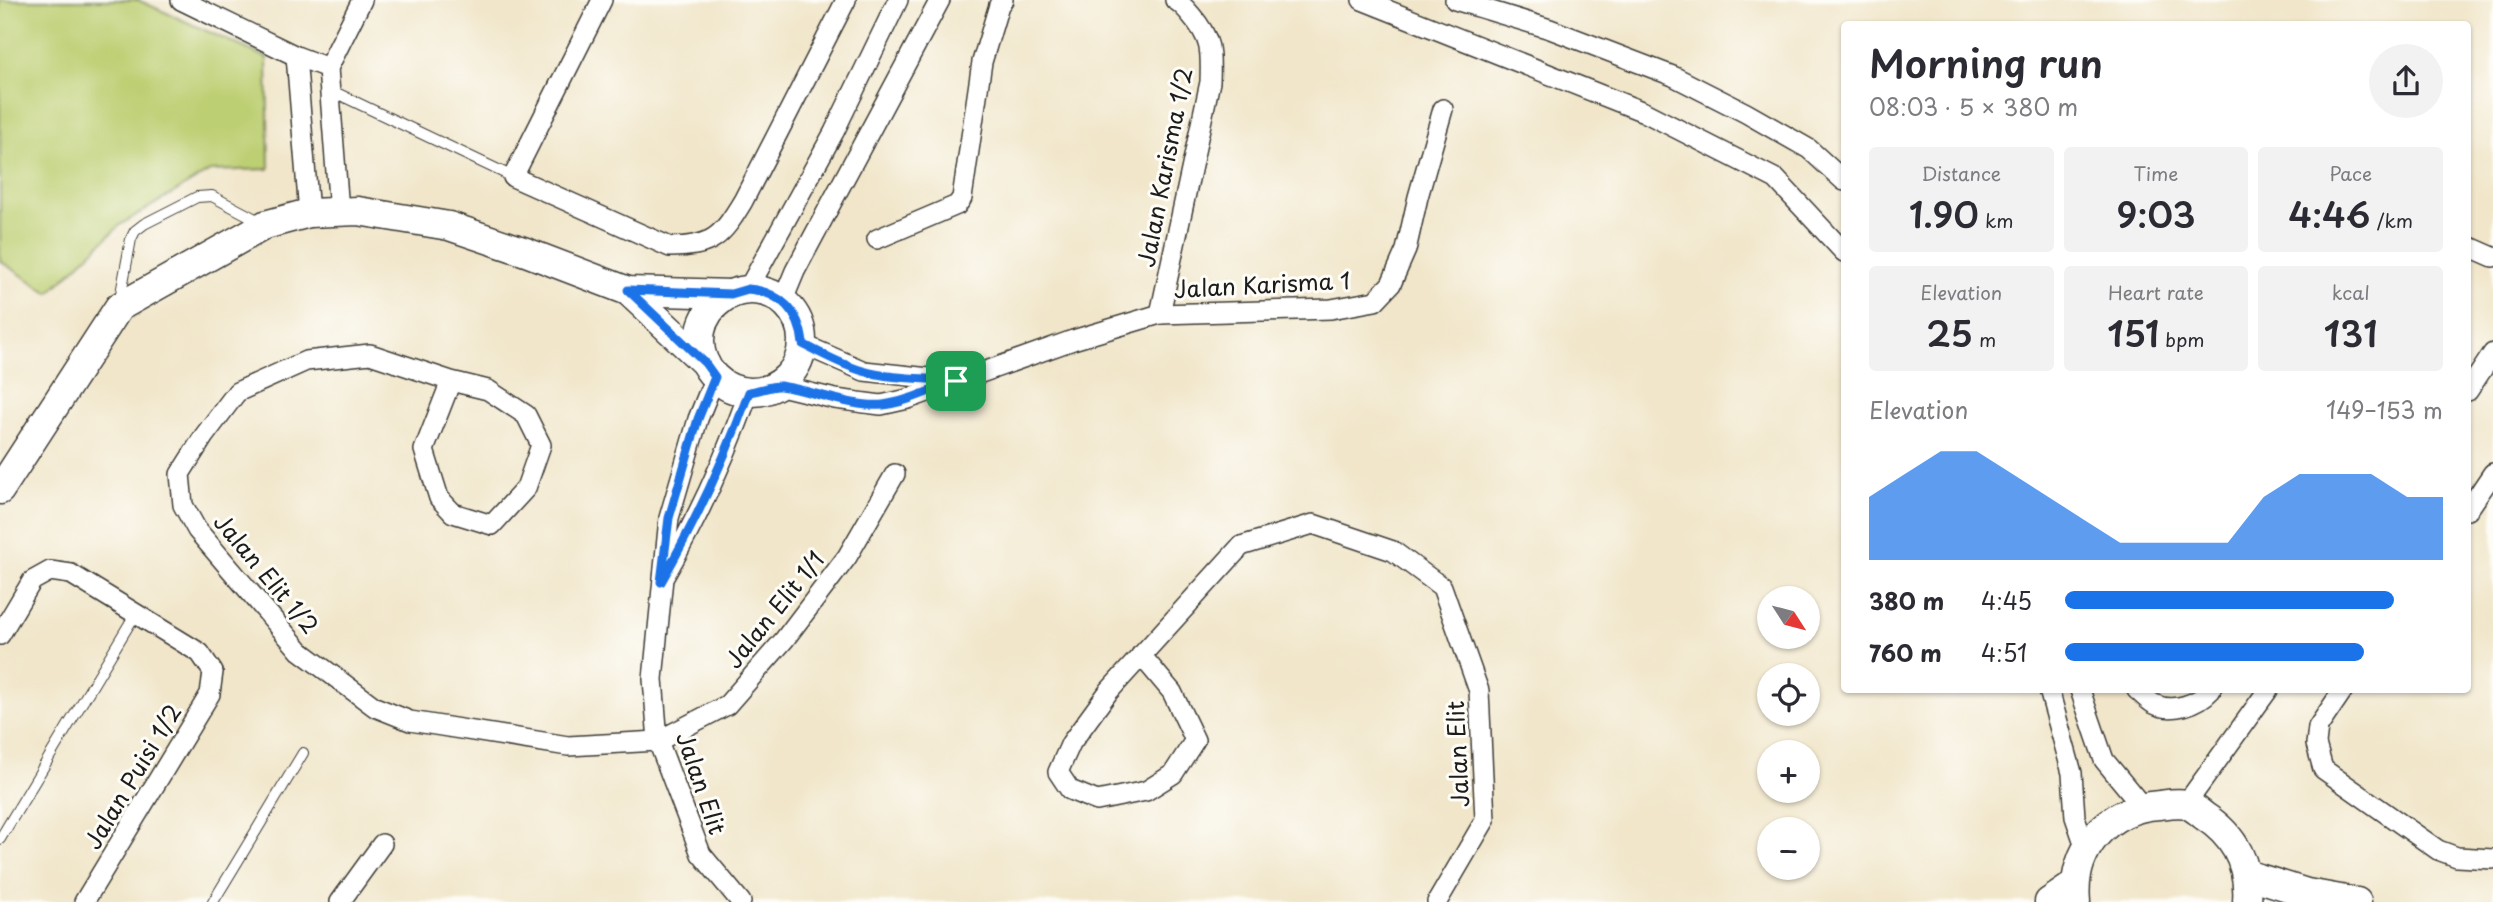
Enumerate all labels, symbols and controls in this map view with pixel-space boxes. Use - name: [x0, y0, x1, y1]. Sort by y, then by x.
- text: Morning run: [1869, 34, 2103, 91]
- button: share: [2369, 44, 2443, 118]
- street label: Jalan Karisma 1/2: [1128, 64, 1200, 270]
- text: 08:03 · 5 × 380 m: [1869, 89, 2078, 124]
- text: Distance: [1921, 159, 2001, 187]
- text: Time: [2134, 159, 2178, 187]
- text: Pace: [2329, 159, 2372, 187]
- text: 1.90: [1909, 187, 1979, 240]
- text: 9:03: [2116, 187, 2196, 240]
- text: 4:46: [2288, 187, 2370, 240]
- text: km: [1979, 206, 2014, 234]
- text: /km: [2370, 206, 2413, 234]
- street label: Jalan Karisma 1: [1173, 262, 1351, 306]
- text: Elevation: [1920, 278, 2002, 306]
- text: Heart rate: [2108, 278, 2204, 306]
- text: kcal: [2332, 278, 2370, 306]
- text: 25: [1926, 306, 1973, 359]
- text: 151: [2107, 306, 2159, 359]
- text: 131: [2324, 306, 2377, 359]
- text: m: [1973, 325, 1996, 353]
- text: bpm: [2159, 325, 2205, 353]
- pin: [926, 351, 986, 411]
- icon: arrive: [937, 362, 975, 400]
- text: Elevation: [1869, 392, 1968, 427]
- text: 149–153 m: [2326, 392, 2443, 427]
- street label: Jalan Elit 1/2: [206, 505, 328, 641]
- street label: Jalan Elit 1/1: [716, 543, 832, 675]
- text: 380 m: [1869, 583, 1944, 618]
- text: 4:45: [1981, 583, 2032, 618]
- north arrow: [1757, 586, 1820, 649]
- map controls: [1757, 586, 1820, 880]
- text: 760 m: [1869, 635, 1942, 670]
- text: 4:51: [1981, 635, 2027, 670]
- button: locate: [1757, 663, 1820, 726]
- street label: Jalan Puisi 1/2: [75, 697, 189, 855]
- street label: Jalan Elit: [1437, 700, 1477, 808]
- street label: Jalan Elit: [668, 727, 736, 839]
- button: +: [1757, 740, 1820, 803]
- button: −: [1757, 817, 1820, 880]

